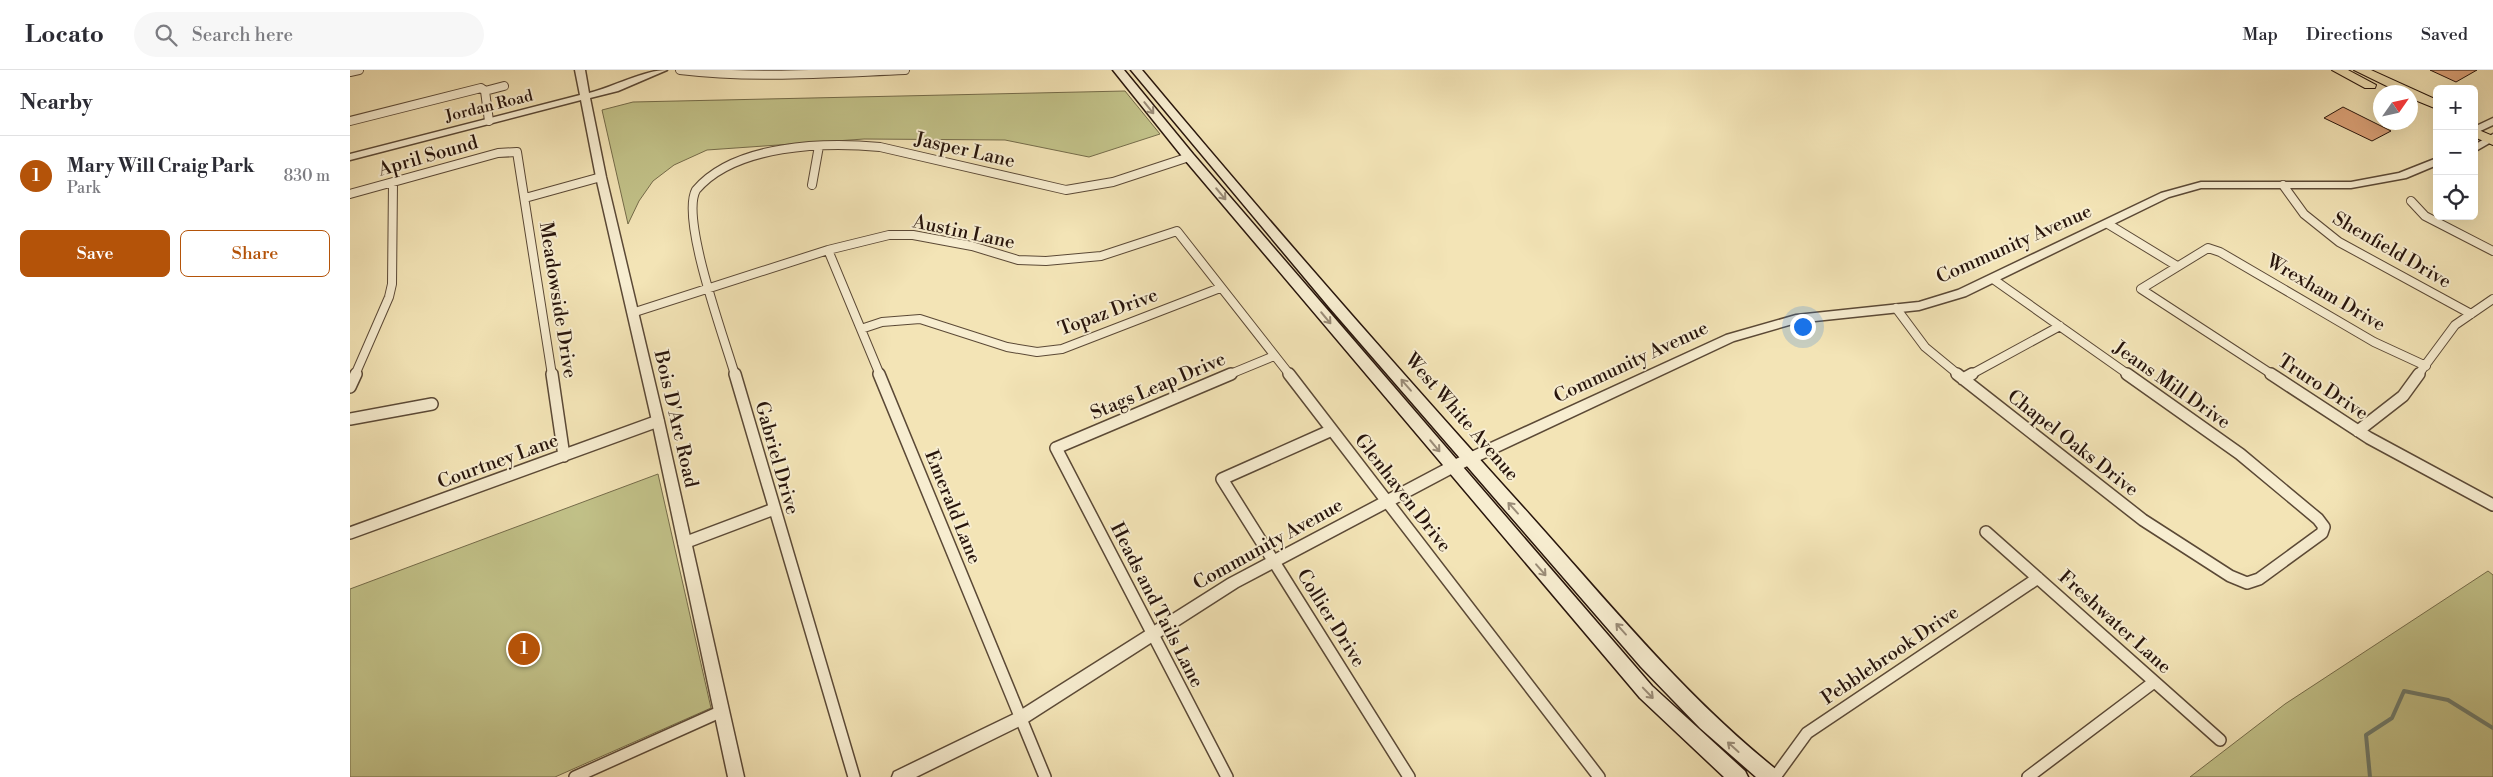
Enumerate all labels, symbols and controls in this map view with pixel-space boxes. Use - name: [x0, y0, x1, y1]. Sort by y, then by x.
- search box: [134, 12, 484, 57]
- text: Locato: [25, 20, 104, 50]
- icon: search: [152, 21, 180, 49]
- text: Search here: [192, 23, 293, 47]
- text: Map: [2242, 23, 2278, 46]
- text: Directions: [2306, 23, 2393, 46]
- text: Saved: [2421, 23, 2468, 46]
- street label: Jordan Road: [442, 85, 535, 127]
- north arrow: [2373, 85, 2418, 130]
- map controls: [2433, 85, 2478, 220]
- button: +: [2433, 85, 2478, 130]
- text: Nearby: [20, 90, 93, 116]
- one-way arrow: [1144, 101, 1155, 114]
- street label: Jasper Lane: [912, 127, 1017, 173]
- street label: April Sound: [374, 130, 481, 182]
- button: −: [2433, 130, 2478, 175]
- text: Mary Will Craig Park: [67, 154, 255, 178]
- text: 1: [32, 166, 40, 186]
- text: 830 m: [283, 166, 330, 186]
- button: locate: [2433, 175, 2478, 220]
- text: Park: [67, 178, 100, 198]
- one-way arrow: [1215, 187, 1226, 200]
- street label: Community Avenue: [1933, 199, 2095, 289]
- street label: Shenfield Drive: [2328, 206, 2456, 294]
- street label: Austin Lane: [910, 209, 1017, 255]
- street label: Meadowside Drive: [534, 220, 582, 380]
- button: Save: [20, 230, 170, 277]
- button: Share: [180, 230, 330, 277]
- street label: Wrexham Drive: [2261, 249, 2390, 337]
- street label: Topaz Drive: [1055, 283, 1161, 341]
- one-way arrow: [1320, 311, 1331, 324]
- your location: [1790, 314, 1816, 340]
- street label: Community Avenue: [1550, 316, 1712, 408]
- street label: Jeans Mill Drive: [2108, 335, 2235, 434]
- street label: Bois D'Arc Road: [648, 347, 704, 490]
- street label: Stags Leap Drive: [1087, 347, 1229, 425]
- street label: West White Avenue: [1399, 347, 1524, 486]
- street label: Truro Drive: [2273, 349, 2373, 425]
- one-way arrow: [1400, 379, 1412, 392]
- street label: Chapel Oaks Drive: [2003, 384, 2143, 502]
- street label: Gabriel Drive: [749, 399, 805, 517]
- street label: Courtney Lane: [434, 428, 562, 494]
- street label: Glenhaven Drive: [1349, 429, 1457, 557]
- one-way arrow: [1429, 440, 1441, 453]
- street label: Emerald Lane: [919, 447, 987, 567]
- street label: Community Avenue: [1189, 493, 1347, 595]
- one-way arrow: [1507, 501, 1519, 514]
- street label: Heads and Tails Lane: [1105, 518, 1209, 692]
- one-way arrow: [1536, 563, 1547, 576]
- street label: Collier Drive: [1291, 564, 1371, 672]
- street label: Freshwater Lane: [2054, 565, 2176, 679]
- street label: Pebblebrook Drive: [1817, 600, 1963, 710]
- one-way arrow: [1615, 623, 1627, 636]
- pin: 1: [508, 630, 540, 668]
- one-way arrow: [1642, 687, 1654, 699]
- one-way arrow: [1726, 741, 1739, 753]

